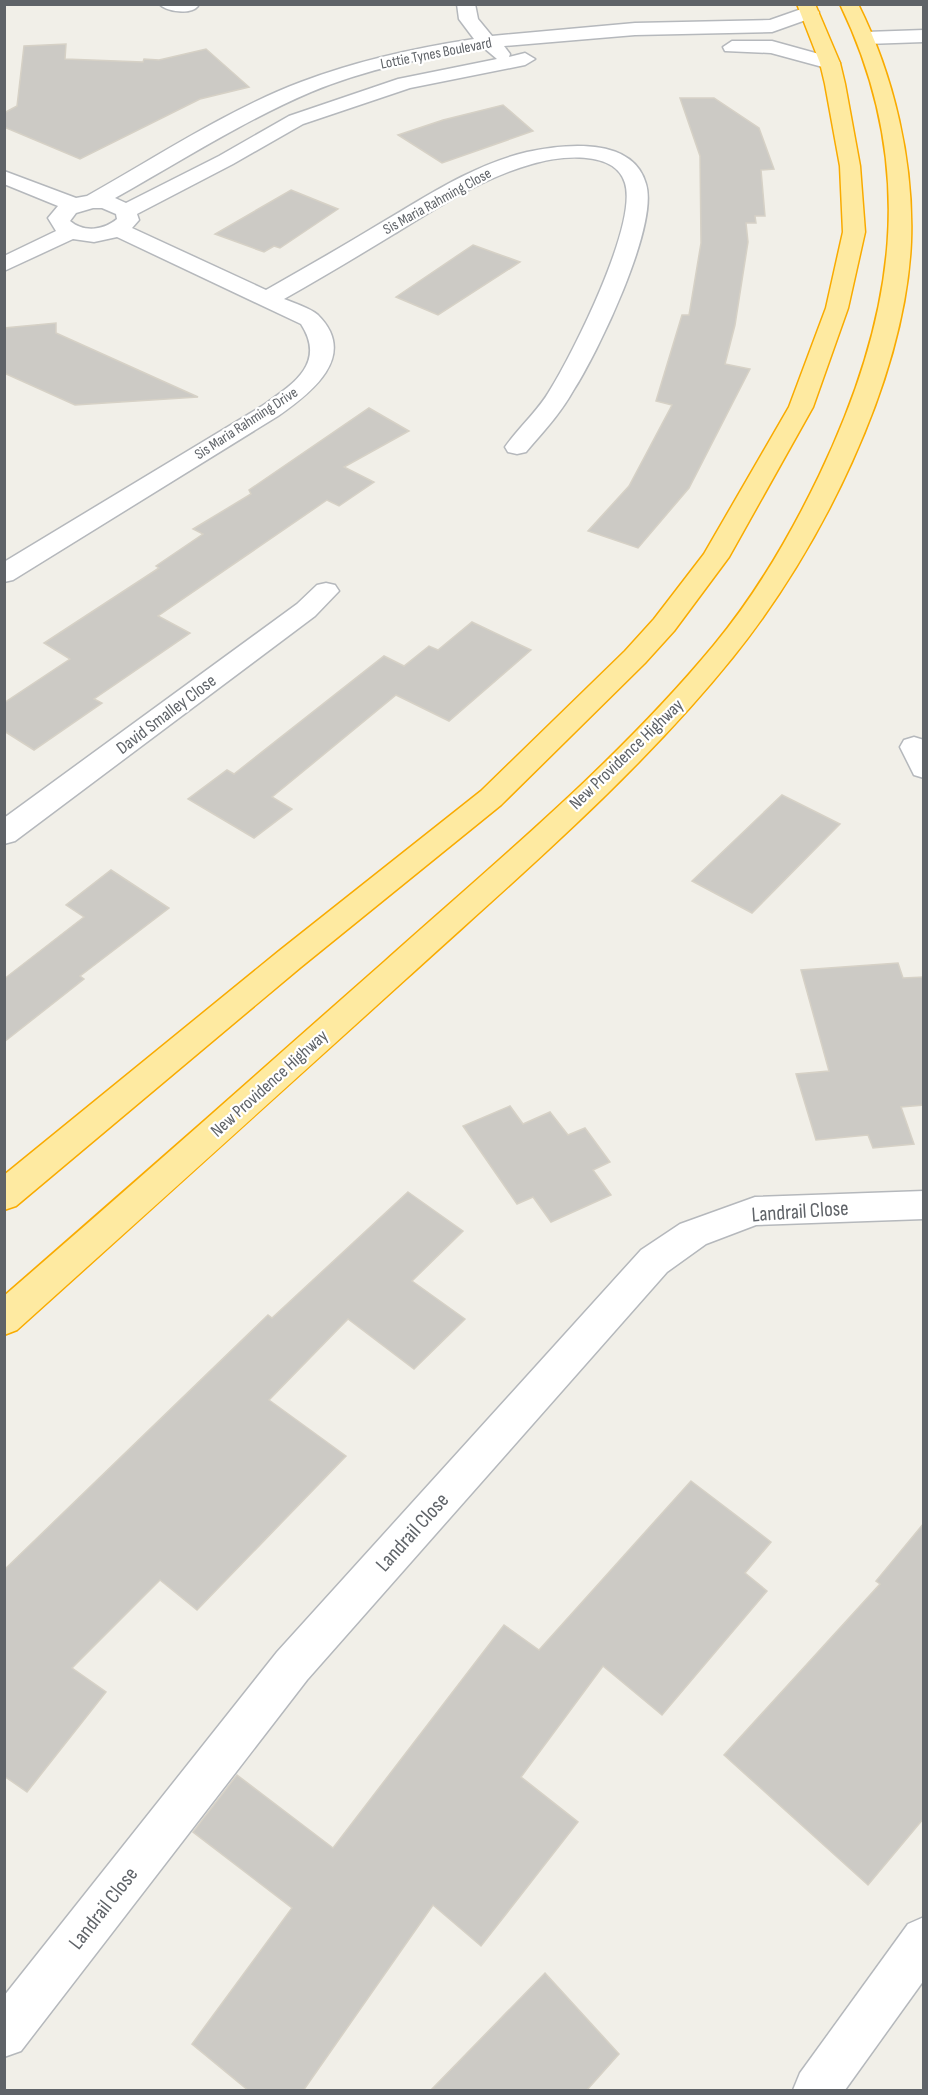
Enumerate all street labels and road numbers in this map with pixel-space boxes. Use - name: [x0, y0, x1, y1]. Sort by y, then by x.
- street label: Lottie Tynes Boulevard: [379, 33, 493, 74]
- street label: Sis Maria Rahming Close: [380, 164, 495, 239]
- street label: Sis Maria Rahming Drive: [191, 383, 301, 464]
- street label: David Smalley Close: [112, 670, 220, 759]
- street label: New Providence Highway: [565, 695, 688, 814]
- street label: New Providence Highway: [207, 1025, 332, 1141]
- street label: Landrail Close: [751, 1196, 849, 1227]
- street label: Landrail Close: [371, 1488, 454, 1577]
- street label: Landrail Close: [64, 1862, 143, 1954]

